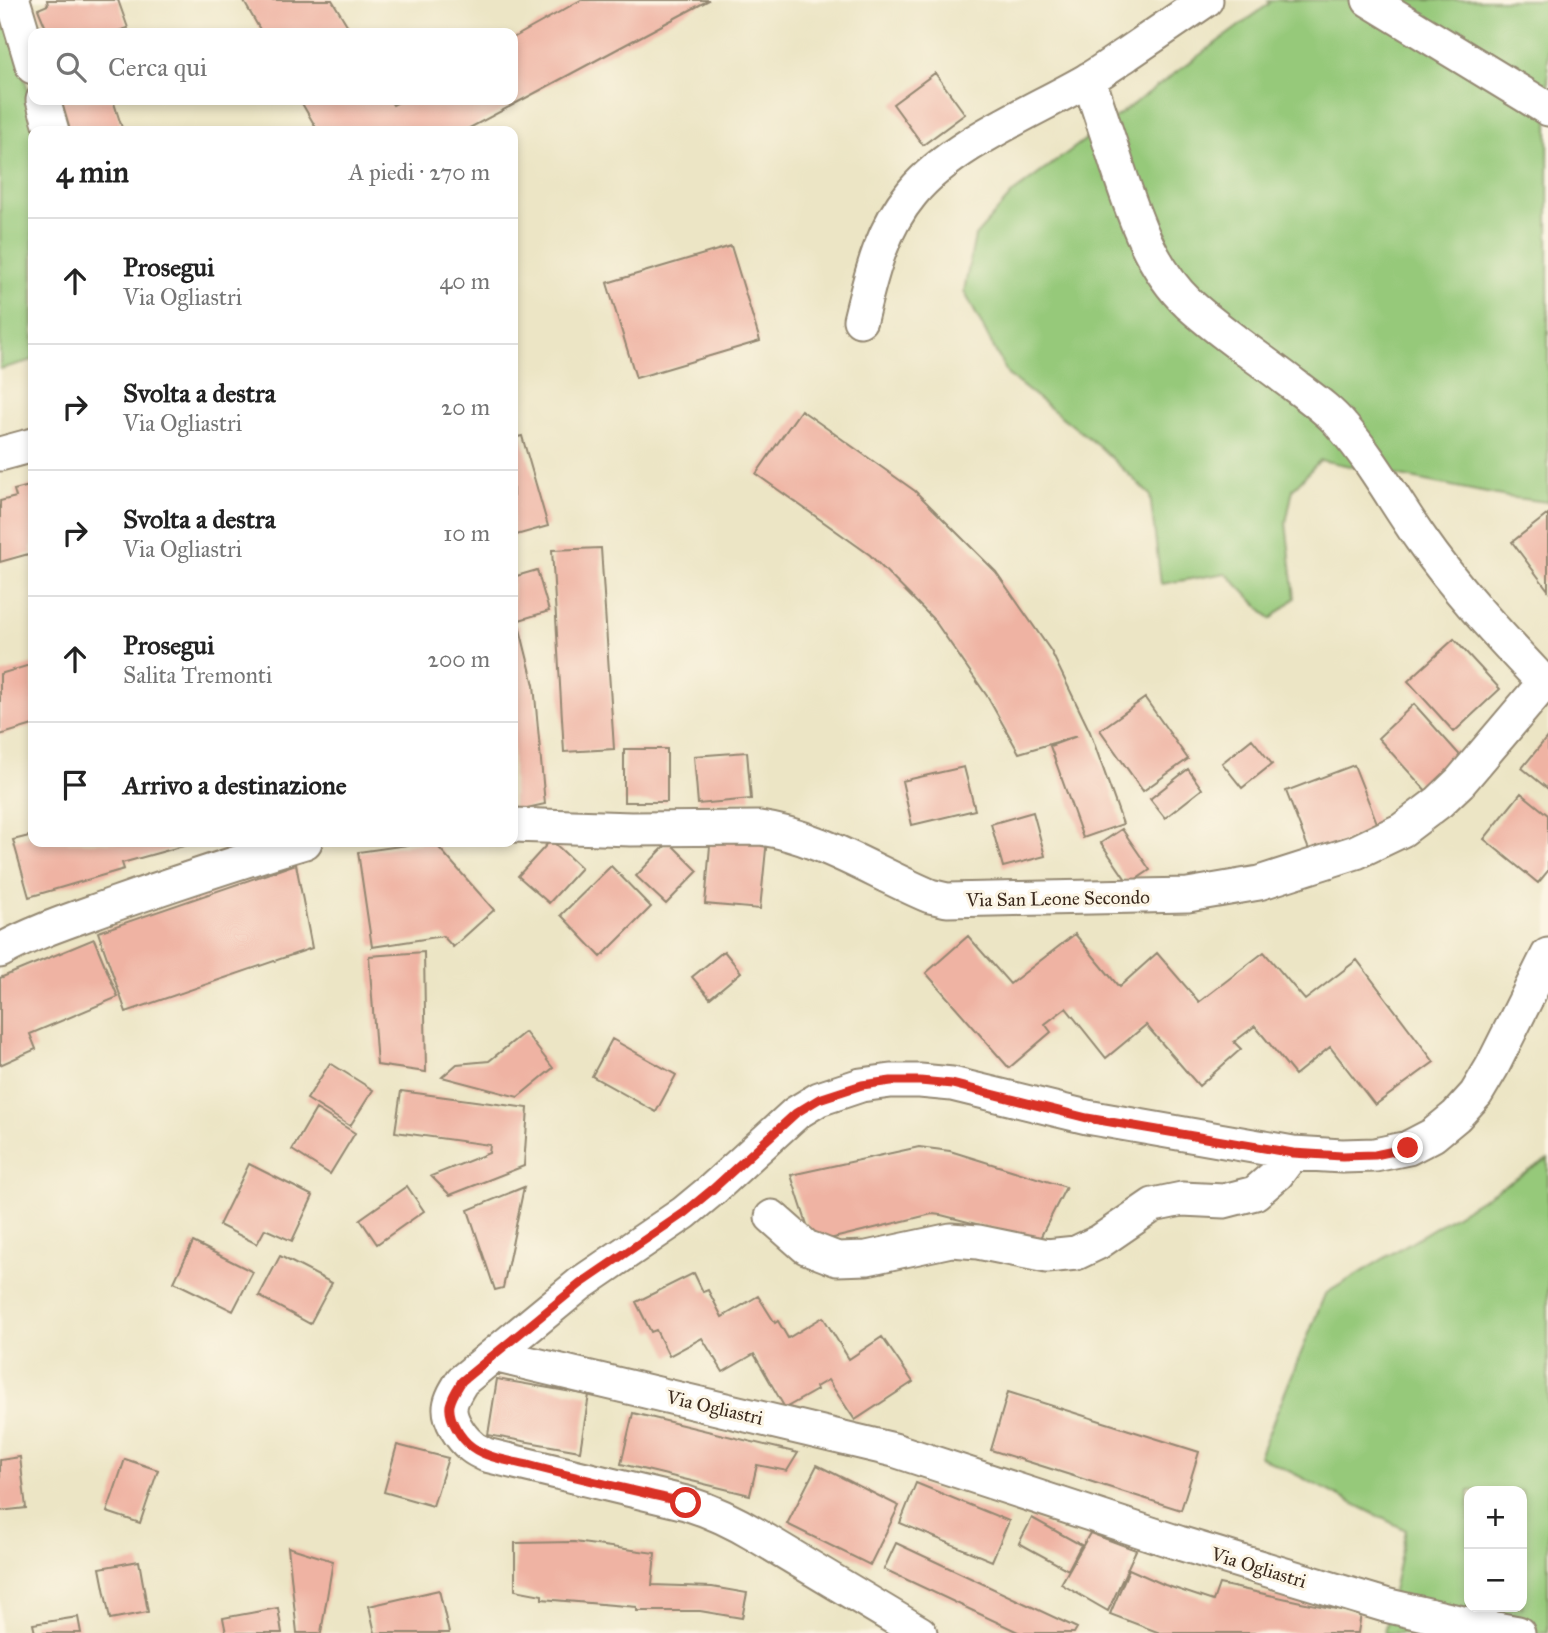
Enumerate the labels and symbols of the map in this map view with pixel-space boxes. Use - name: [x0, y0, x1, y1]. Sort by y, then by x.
- street label: Via San Leone Secondo: [965, 885, 1150, 912]
- route end: [1392, 1132, 1423, 1163]
- street label: Via Ogliastri: [663, 1385, 765, 1431]
- route start: [670, 1487, 701, 1518]
- street label: Via Ogliastri: [1207, 1542, 1309, 1594]

